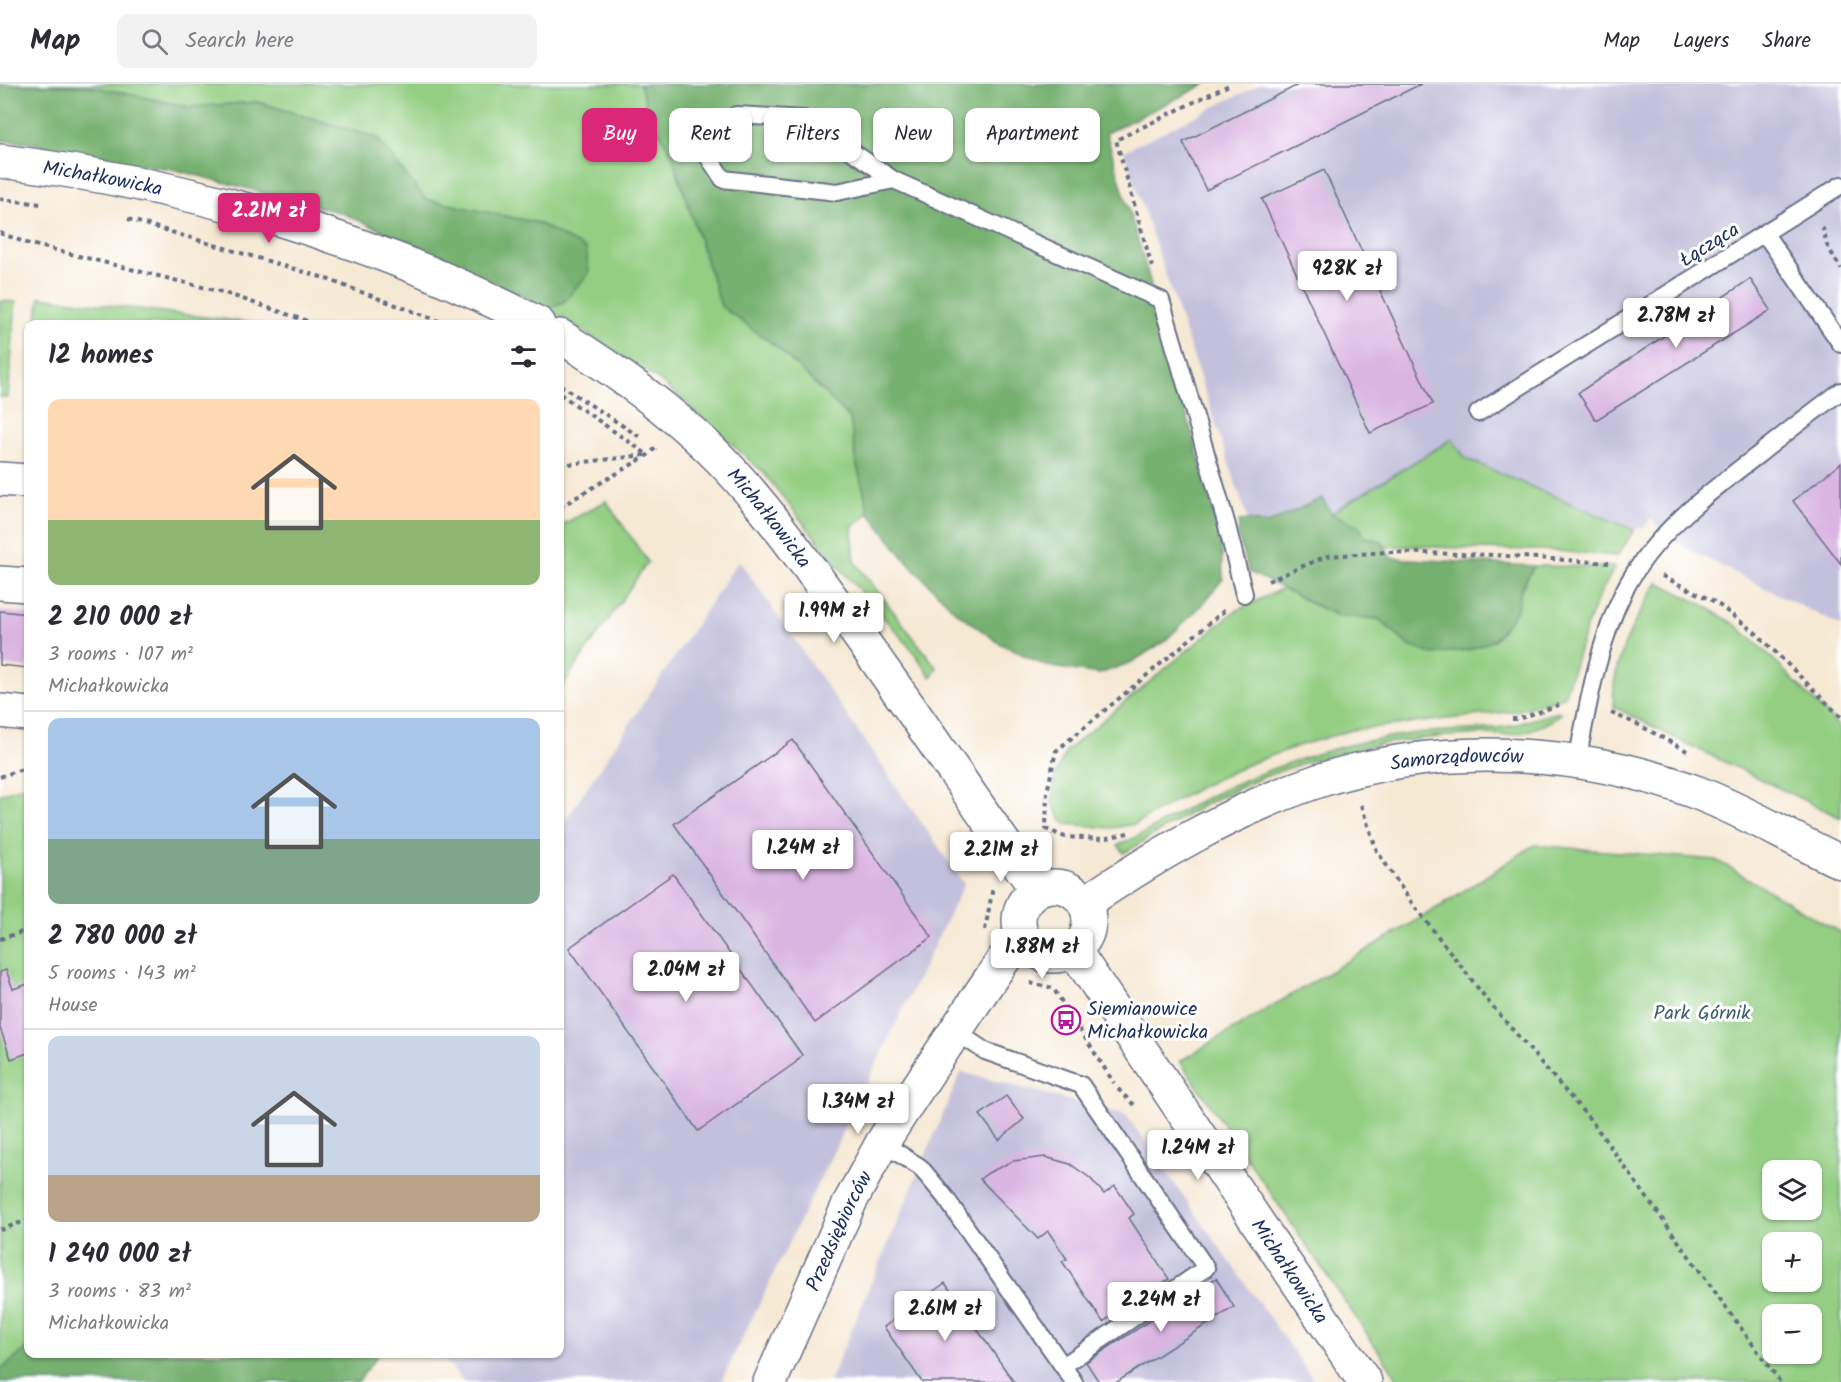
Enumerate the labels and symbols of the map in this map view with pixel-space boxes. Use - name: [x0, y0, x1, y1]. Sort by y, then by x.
- street label: Michałkowicka: [40, 153, 165, 206]
- pin: 2.21M zł: [207, 193, 331, 244]
- street label: Łącząca: [1674, 215, 1746, 277]
- pin: 928K zł: [1292, 251, 1402, 302]
- pin: 2.78M zł: [1614, 298, 1738, 349]
- street label: Michałkowicka: [718, 461, 818, 576]
- pin: 1.99M zł: [772, 593, 896, 644]
- street label: Samorządowców: [1388, 741, 1525, 781]
- pin: 1.24M zł: [741, 830, 865, 881]
- pin: 2.21M zł: [939, 832, 1063, 883]
- pin: 1.88M zł: [980, 929, 1104, 980]
- pin: 2.04M zł: [624, 952, 748, 1003]
- place label: Siemianowice Michałkowicka: [1087, 994, 1208, 1049]
- park label: Park Górnik: [1654, 998, 1751, 1030]
- bus stop icon: Siemianowice Michałkowicka: [1050, 1004, 1082, 1036]
- pin: 1.34M zł: [796, 1084, 920, 1135]
- pin: 1.24M zł: [1136, 1130, 1260, 1181]
- street label: Przedsiębiorców: [798, 1165, 882, 1297]
- street label: Michałkowicka: [1241, 1213, 1336, 1331]
- pin: 2.24M zł: [1099, 1282, 1223, 1333]
- pin: 2.61M zł: [883, 1291, 1007, 1342]

